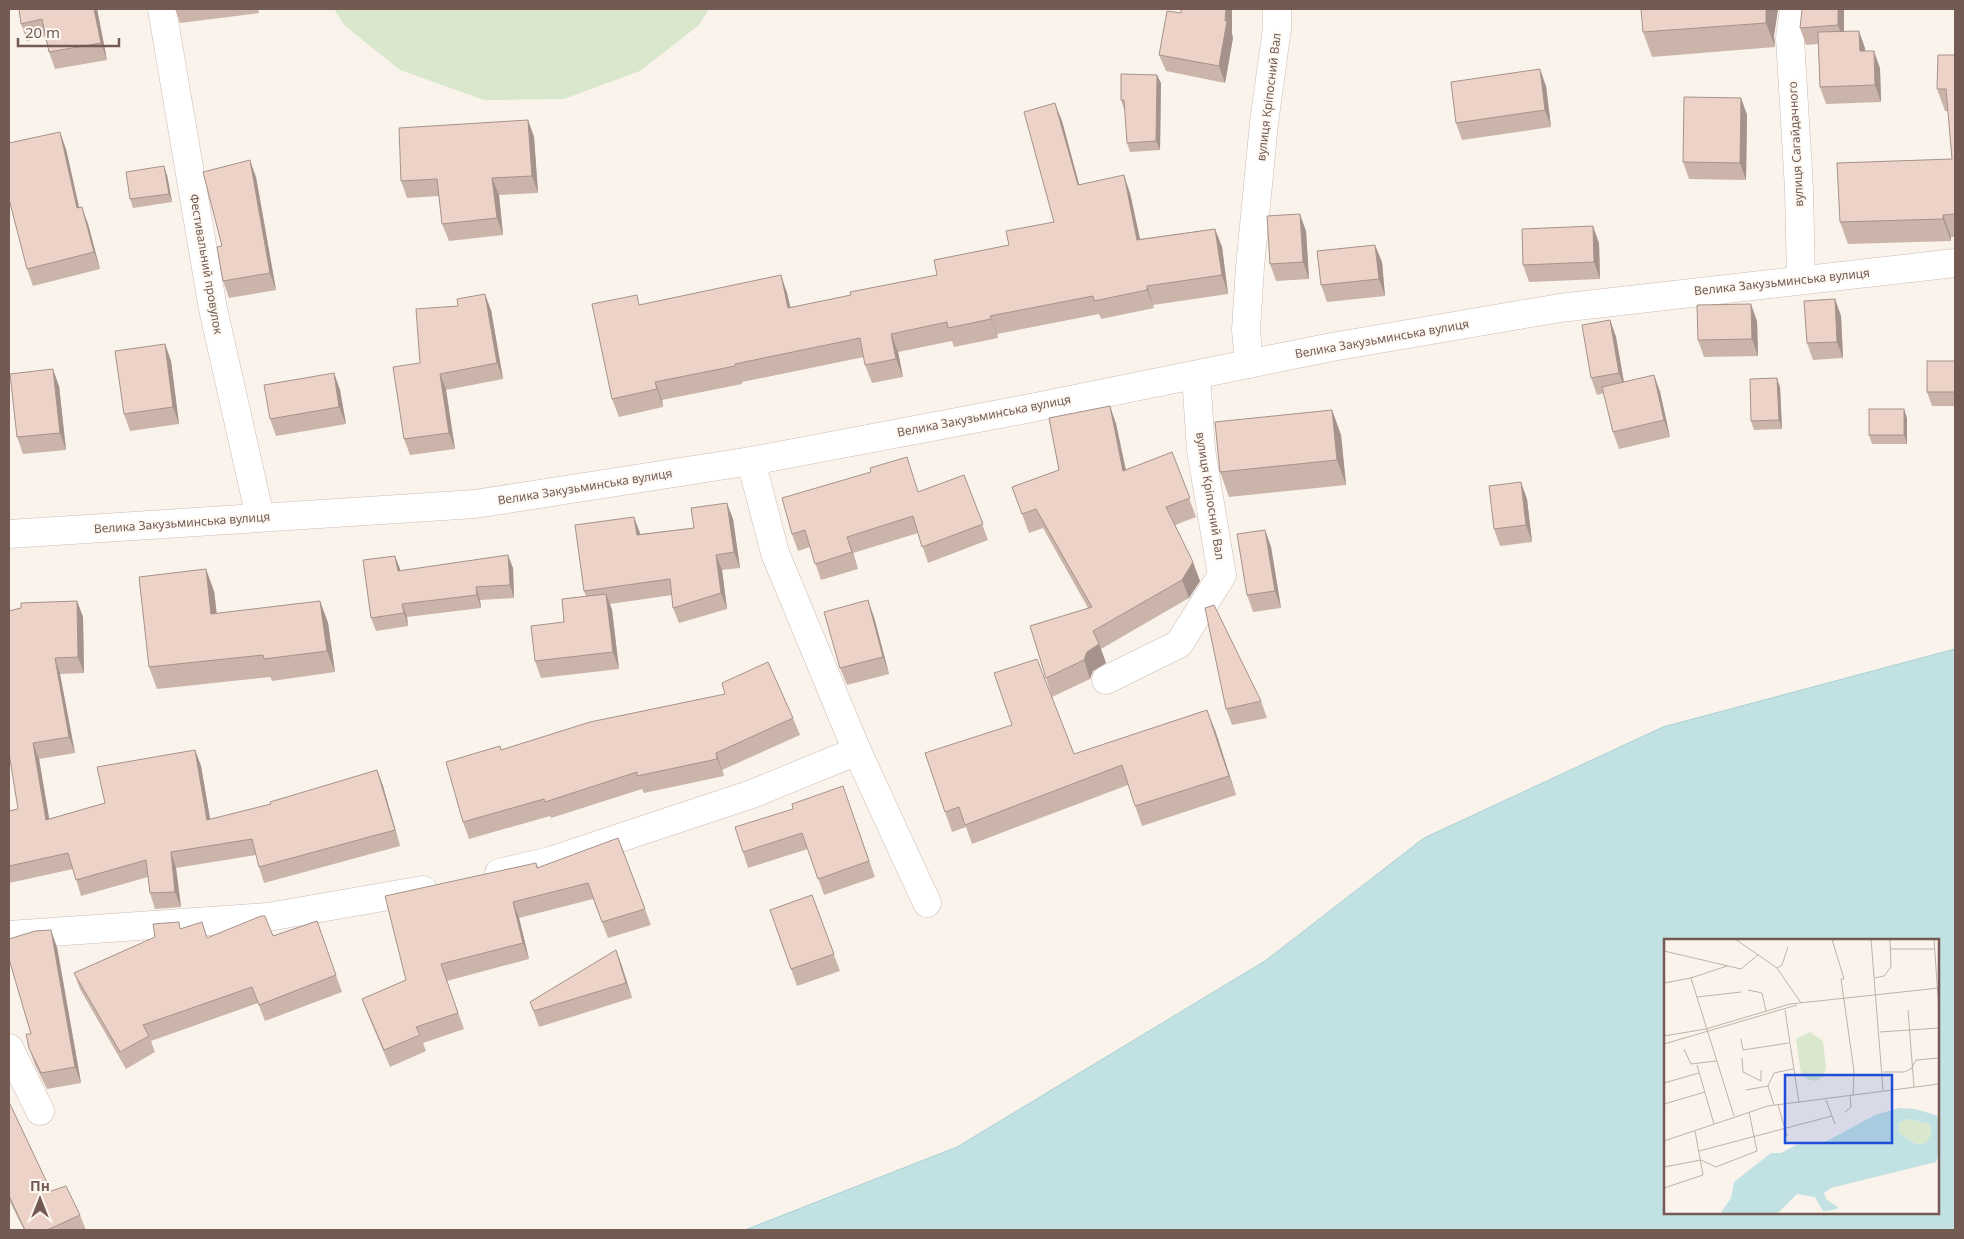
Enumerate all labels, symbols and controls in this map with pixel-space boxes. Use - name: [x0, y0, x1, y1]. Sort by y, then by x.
- scale bar: [18, 15, 119, 47]
- text: 20 m: [25, 22, 60, 42]
- street label: вулиця Кріпосний Вал: [1252, 32, 1285, 162]
- street label: вулиця Сагайдачного: [1784, 81, 1807, 207]
- street label: Фестивальний провулок: [186, 192, 227, 336]
- street label: Велика Закузьминська вулиця: [1693, 264, 1871, 299]
- street label: Велика Закузьминська вулиця: [1293, 315, 1470, 362]
- street label: Велика Закузьминська вулиця: [896, 390, 1072, 441]
- street label: вулиця Кріпосний Вал: [1192, 431, 1229, 561]
- street label: Велика Закузьминська вулиця: [496, 464, 673, 509]
- street label: Велика Закузьминська вулиця: [93, 508, 271, 537]
- inset map: [1664, 939, 1939, 1214]
- north arrow: [15, 1174, 65, 1224]
- text: Пн: [30, 1176, 50, 1195]

